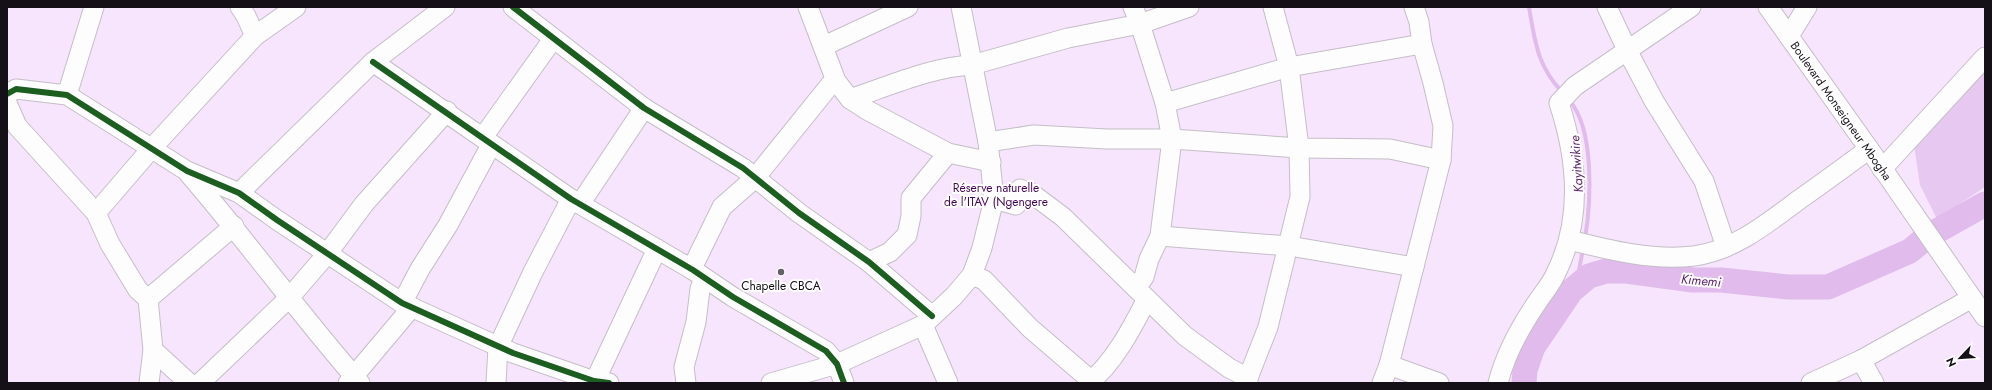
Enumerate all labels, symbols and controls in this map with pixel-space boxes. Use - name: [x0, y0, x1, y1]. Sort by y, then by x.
- street label: Boulevard Monseigneur Mbogha: [1786, 38, 1896, 184]
- water label: Kayitwikire: [1565, 134, 1588, 193]
- park label: Réserve naturelle de l'ITAV (Ngengere: [944, 179, 1048, 211]
- marker: Chapelle CBCA: [776, 267, 786, 277]
- water label: Kimemi: [1680, 269, 1722, 292]
- place label: Chapelle CBCA: [741, 277, 821, 295]
- north arrow: [1940, 338, 1980, 378]
- text: N: [1942, 355, 1960, 370]

